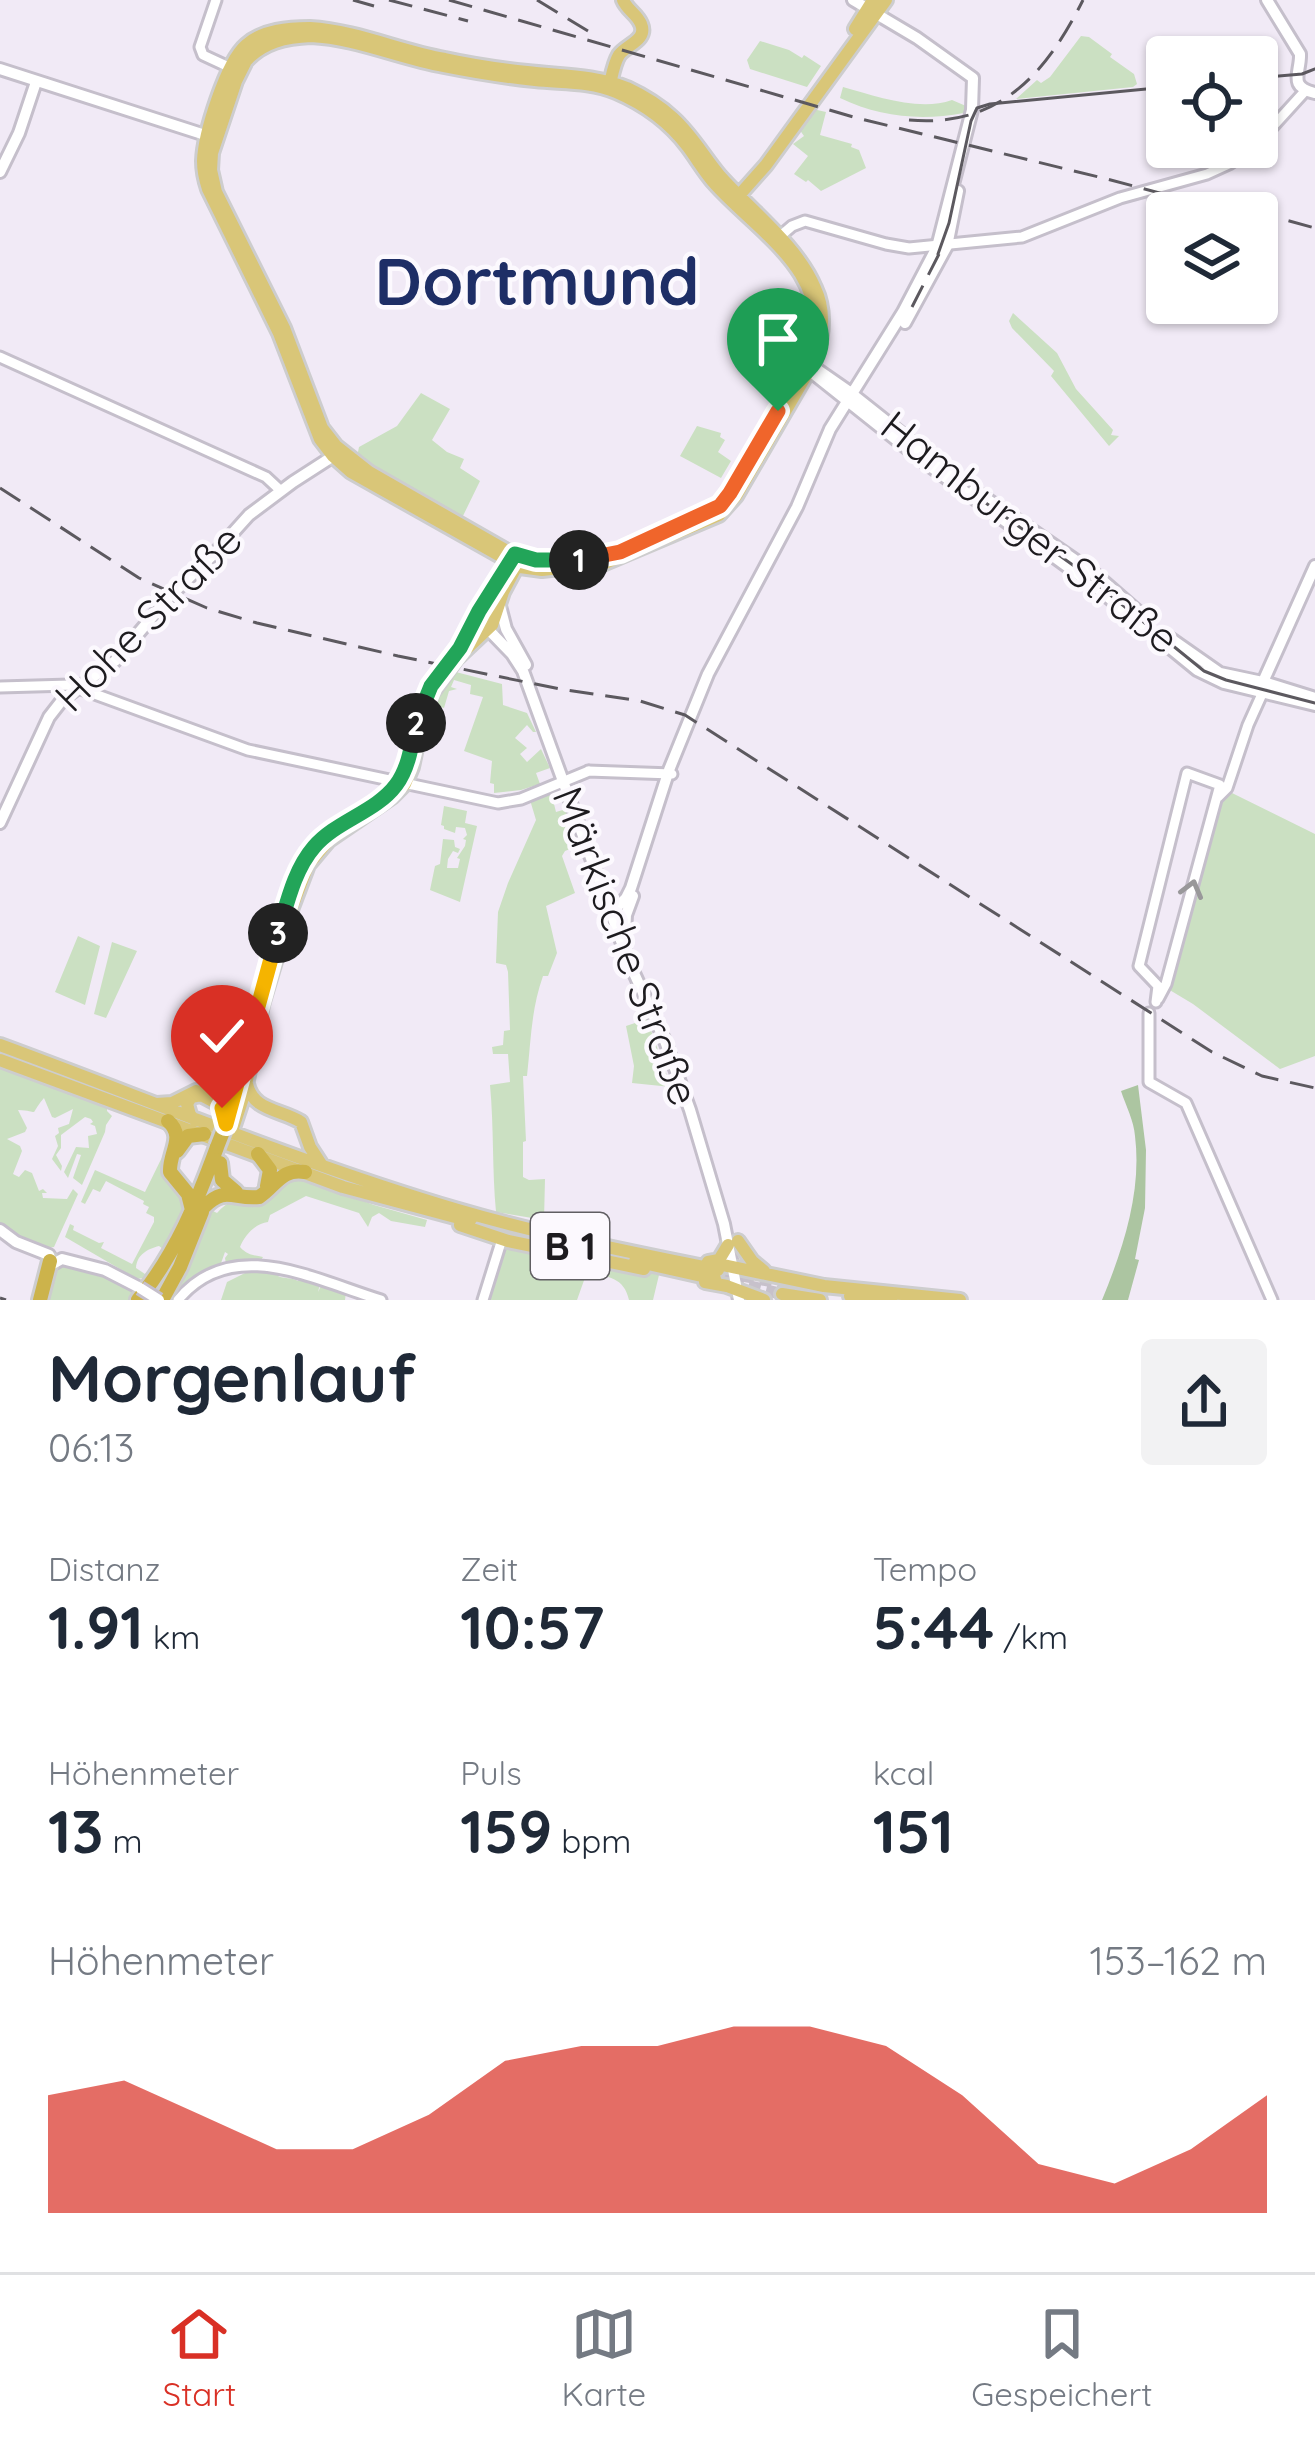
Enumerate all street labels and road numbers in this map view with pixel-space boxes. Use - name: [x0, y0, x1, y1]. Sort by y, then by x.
- street label: Hamburger Straße: [871, 399, 1190, 664]
- street label: Hohe Straße: [43, 513, 252, 722]
- street label: Märkische Straße: [541, 779, 711, 1112]
- road number: B 1: [531, 1213, 609, 1279]

